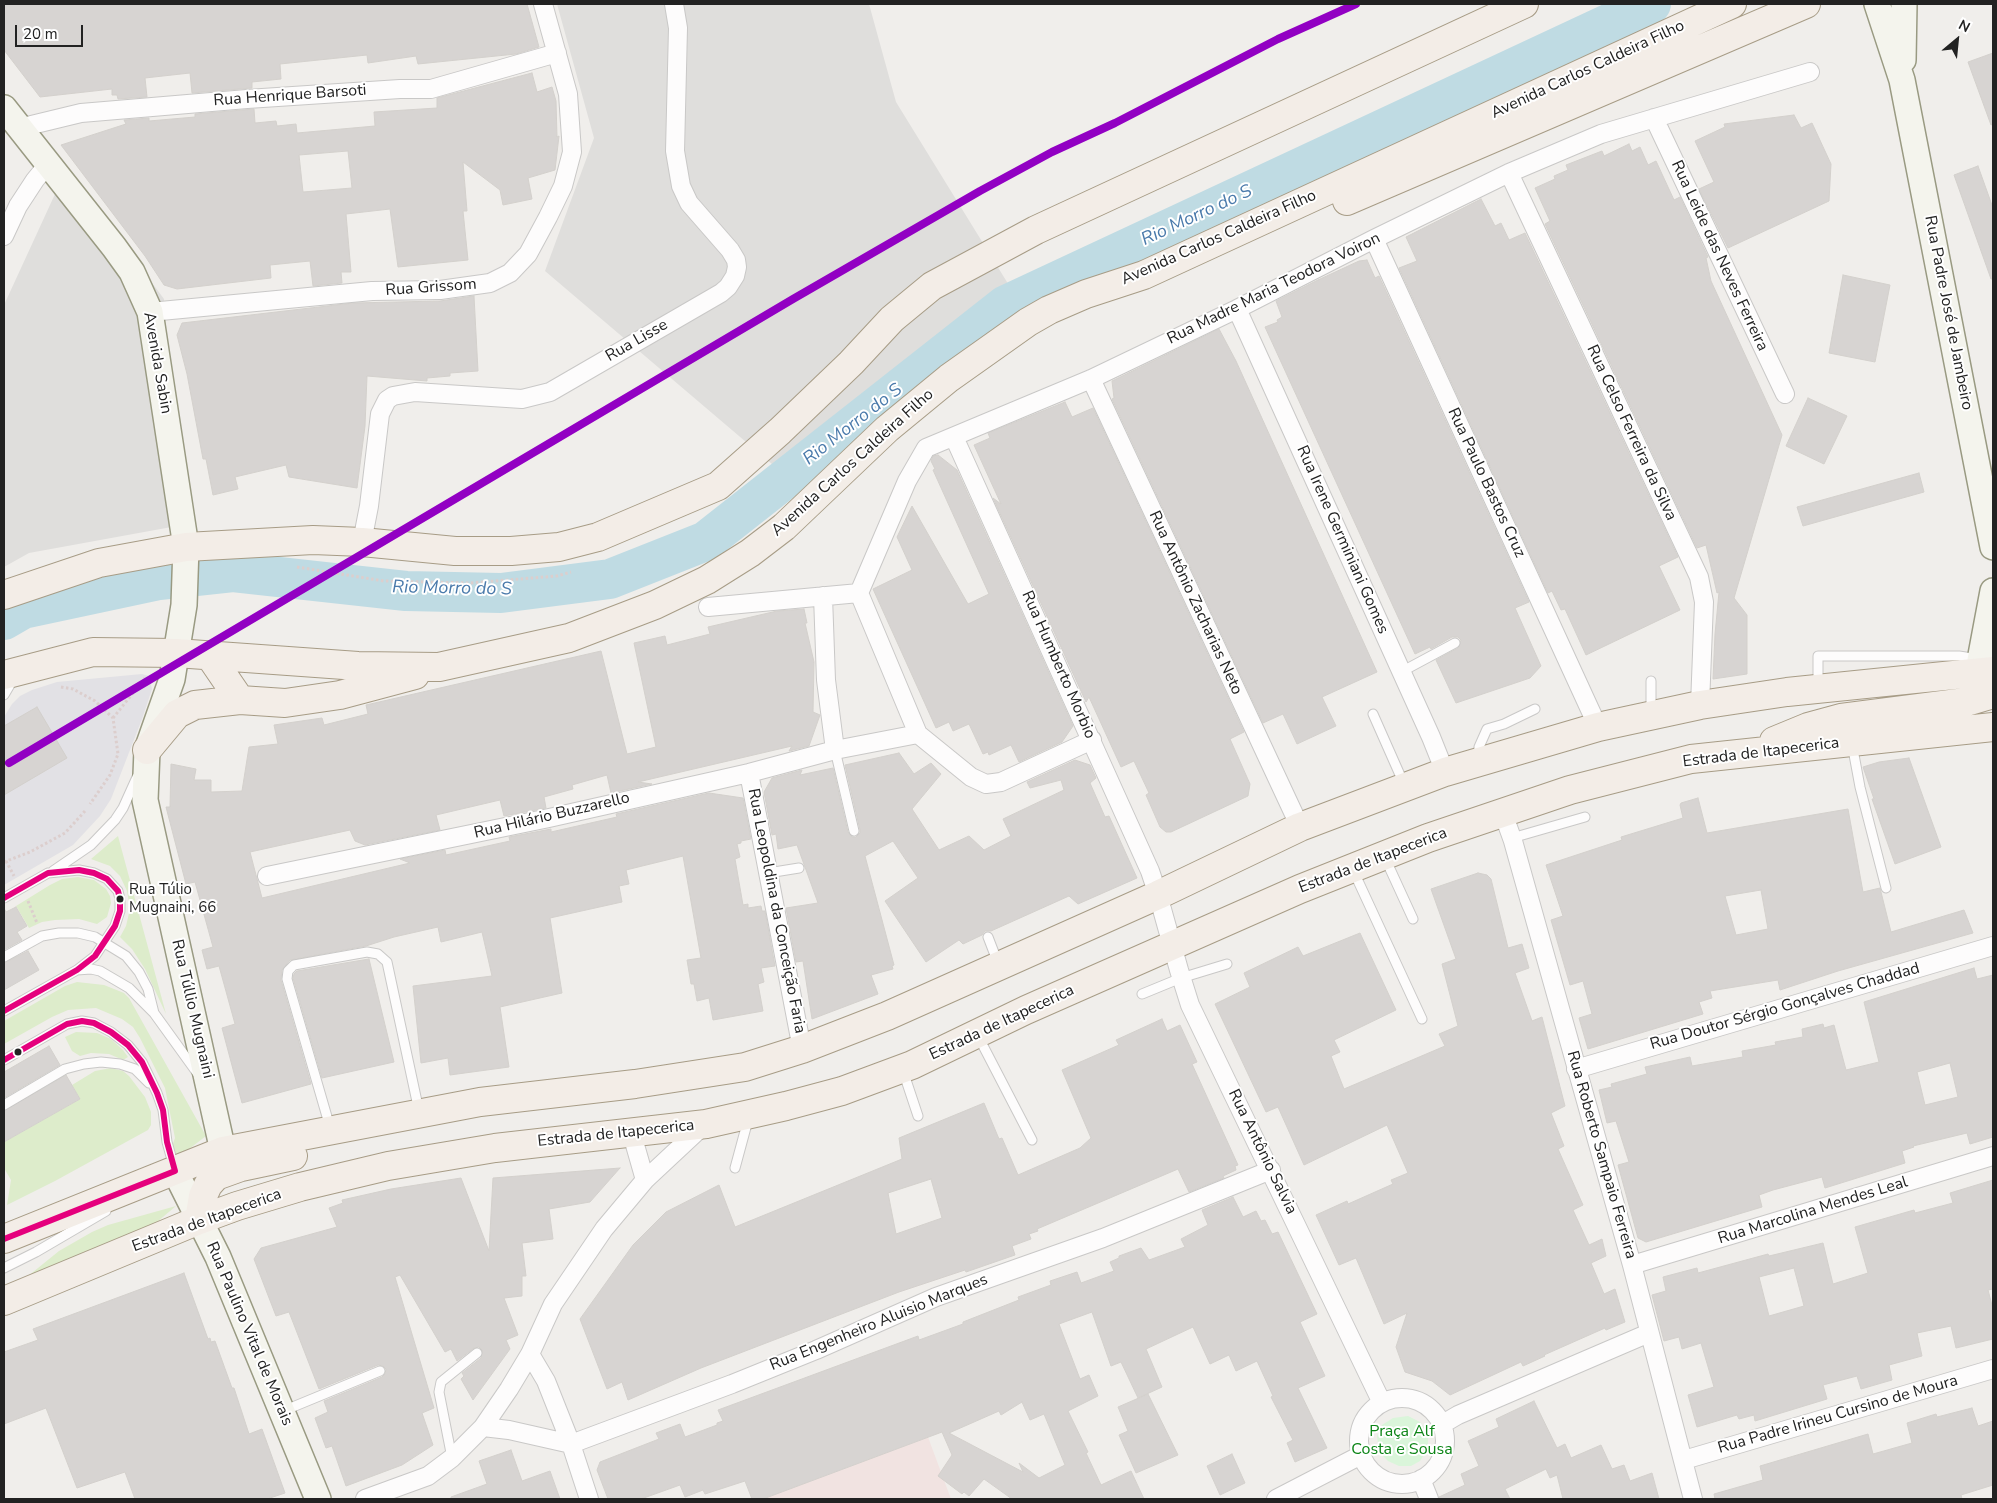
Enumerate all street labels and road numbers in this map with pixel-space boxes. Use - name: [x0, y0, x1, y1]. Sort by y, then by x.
- street label: Avenida Carlos Caldeira Filho: [1488, 17, 1688, 123]
- street label: Rua Henrique Barsoti: [213, 81, 367, 111]
- street label: Rua Leide das Neves Ferreira: [1666, 158, 1772, 354]
- street label: Avenida Carlos Caldeira Filho: [1119, 186, 1319, 290]
- street label: Rua Padre José de Jambeiro: [1920, 214, 1976, 412]
- street label: Rua Madre Maria Teodora Voiron: [1164, 229, 1384, 349]
- street label: Rua Grissom: [385, 275, 477, 301]
- street label: Avenida Sabin: [139, 311, 175, 415]
- street label: Rua Lisse: [603, 316, 671, 366]
- street label: Rua Celso Ferreira da Silva: [1582, 342, 1680, 524]
- street label: Avenida Carlos Caldeira Filho: [768, 385, 938, 541]
- street label: Rua Paulo Bastos Cruz: [1443, 405, 1529, 561]
- street label: Rua Irene Germiniani Gomes: [1292, 443, 1392, 637]
- street label: Rua Antônio Zacharias Neto: [1144, 508, 1246, 698]
- street label: Rua Humberto Morbio: [1017, 588, 1099, 742]
- street label: Estrada de Itapecerica: [1682, 734, 1840, 772]
- street label: Rua Leopoldina da Conceição Faria: [743, 787, 809, 1035]
- street label: Rua Hilário Buzzarello: [472, 789, 632, 843]
- street label: Estrada de Itapecerica: [1296, 824, 1450, 898]
- street label: Rua Túllio Mugnaini: [167, 938, 217, 1080]
- street label: Rua Doutor Sérgio Gonçalves Chaddad: [1648, 959, 1922, 1055]
- street label: Estrada de Itapecerica: [927, 981, 1077, 1065]
- street label: Rua Roberto Sampaio Ferreira: [1562, 1049, 1640, 1261]
- street label: Rua Antônio Salvia: [1223, 1086, 1301, 1218]
- street label: Estrada de Itapecerica: [537, 1116, 695, 1152]
- street label: Rua Marcolina Mendes Leal: [1716, 1173, 1910, 1249]
- street label: Estrada de Itapecerica: [130, 1185, 284, 1257]
- street label: Rua Paulino Vital de Morais: [202, 1239, 296, 1429]
- street label: Rua Engenheiro Aluisio Marques: [767, 1270, 991, 1376]
- street label: Rua Padre Irineu Cursino de Moura: [1716, 1372, 1960, 1458]

